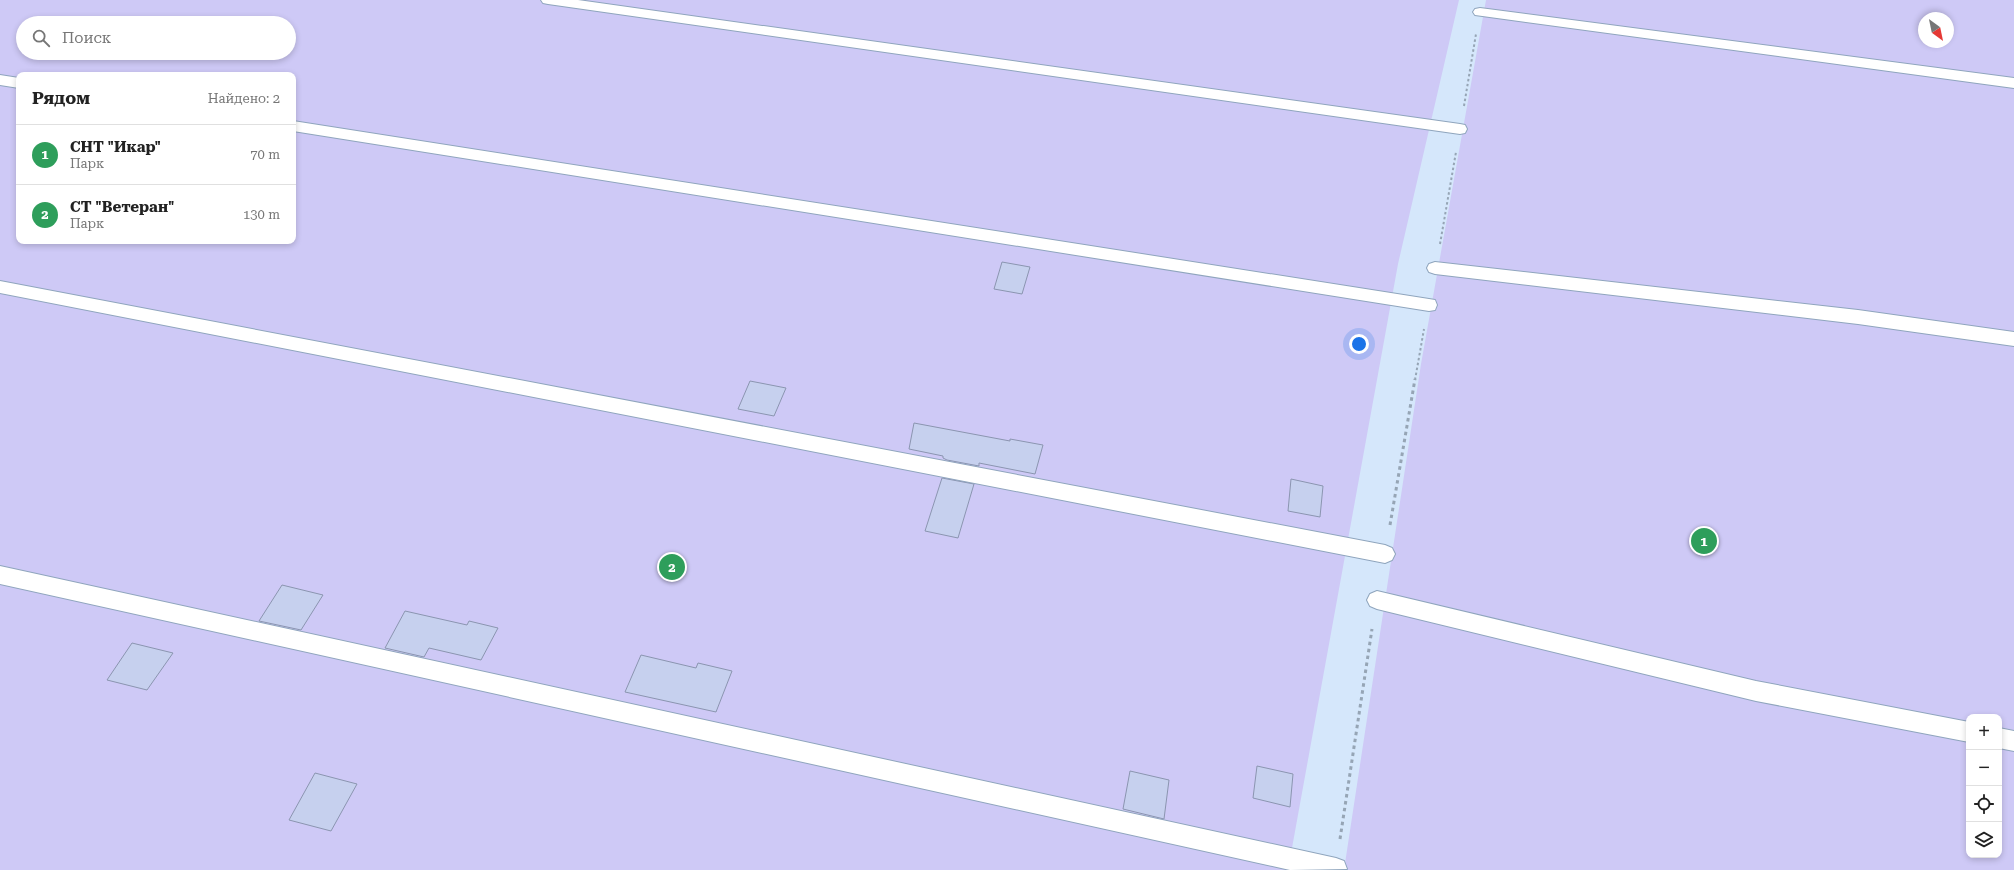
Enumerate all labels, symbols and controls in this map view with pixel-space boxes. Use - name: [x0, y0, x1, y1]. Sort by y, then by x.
- north arrow: [1918, 12, 1954, 48]
- search box: [16, 16, 296, 60]
- icon: search: [30, 27, 52, 49]
- text: Поиск: [62, 29, 111, 47]
- text: Рядом: [32, 88, 90, 108]
- text: Найдено: 2: [208, 91, 280, 106]
- text: СНТ "Икар": [70, 138, 161, 156]
- text: 1: [41, 147, 49, 162]
- text: 70 m: [250, 147, 280, 162]
- text: Парк: [70, 156, 104, 171]
- text: СТ "Ветеран": [70, 198, 174, 216]
- text: 2: [41, 207, 49, 222]
- text: 130 m: [243, 207, 280, 222]
- text: Парк: [70, 216, 104, 231]
- your location: [1349, 334, 1369, 354]
- pin: 1: [1691, 526, 1717, 556]
- pin: 2: [659, 552, 685, 582]
- map controls: [1966, 714, 2002, 858]
- button: +: [1966, 714, 2002, 750]
- button: −: [1966, 750, 2002, 786]
- button: locate: [1966, 786, 2002, 822]
- button: layers: [1966, 822, 2002, 858]

